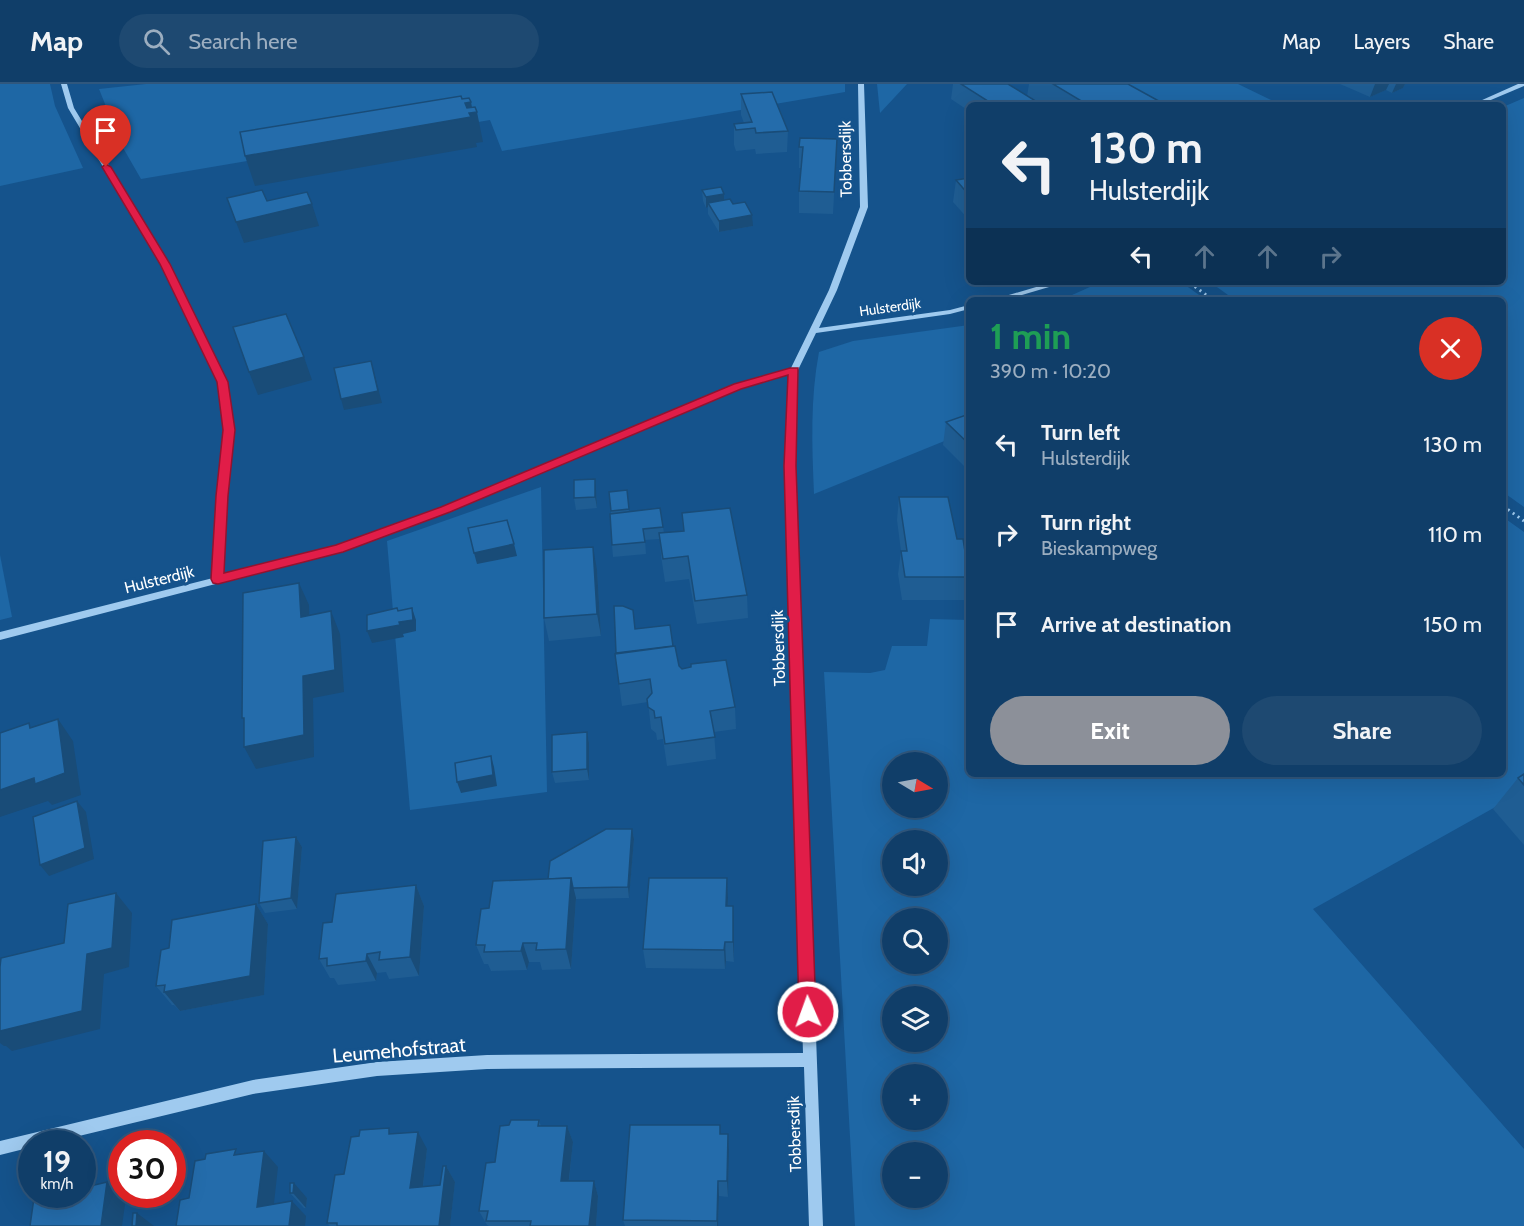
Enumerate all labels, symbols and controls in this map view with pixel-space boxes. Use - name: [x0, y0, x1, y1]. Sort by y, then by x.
- search box: [119, 14, 539, 68]
- text: Map: [30, 24, 83, 58]
- icon: search: [140, 25, 173, 58]
- text: Search here: [188, 28, 297, 55]
- text: Map: [1282, 29, 1321, 54]
- text: Layers: [1354, 29, 1410, 54]
- text: Share: [1443, 29, 1494, 54]
- pin: [80, 105, 131, 167]
- icon: arrive: [89, 114, 122, 147]
- street label: Tobbersdijk: [835, 120, 856, 197]
- text: 130 m: [1089, 122, 1203, 174]
- icon: left: [990, 126, 1068, 204]
- text: Hulsterdijk: [1089, 174, 1209, 207]
- icon: left: [1125, 240, 1158, 273]
- icon: ahead: [1188, 240, 1221, 273]
- icon: ahead: [1251, 240, 1284, 273]
- icon: right: [1314, 240, 1347, 273]
- street label: Hulsterdijk: [858, 294, 923, 320]
- text: 1 min: [990, 314, 1071, 358]
- button: close: [1419, 317, 1482, 380]
- text: 390 m · 10:20: [990, 359, 1111, 383]
- text: Turn left: [1041, 419, 1120, 446]
- icon: left: [990, 428, 1023, 461]
- text: 130 m: [1423, 431, 1482, 458]
- text: Hulsterdijk: [1041, 446, 1130, 470]
- text: Turn right: [1041, 509, 1131, 536]
- icon: right: [990, 518, 1023, 551]
- text: 110 m: [1428, 521, 1482, 548]
- text: Bieskampweg: [1041, 536, 1157, 560]
- street label: Hulsterdijk: [122, 561, 197, 597]
- icon: arrive: [990, 608, 1023, 641]
- street label: Tobbersdijk: [768, 609, 789, 687]
- text: Arrive at destination: [1041, 611, 1231, 638]
- text: 150 m: [1423, 611, 1482, 638]
- button: Exit: [990, 696, 1230, 765]
- button: Share: [1242, 696, 1482, 765]
- north arrow: [882, 752, 948, 818]
- map controls: [882, 752, 948, 1208]
- button: sound: [882, 830, 948, 896]
- button: search: [882, 908, 948, 974]
- position arrow: [776, 980, 840, 1044]
- button: layers: [882, 986, 948, 1052]
- street label: Leumehofstraat: [331, 1032, 467, 1068]
- button: +: [882, 1064, 948, 1130]
- street label: Tobbersdijk: [784, 1095, 805, 1173]
- speed limit sign: 30: [108, 1130, 186, 1208]
- button: −: [882, 1142, 948, 1208]
- text: 19: [43, 1143, 71, 1180]
- text: km/h: [41, 1175, 73, 1193]

